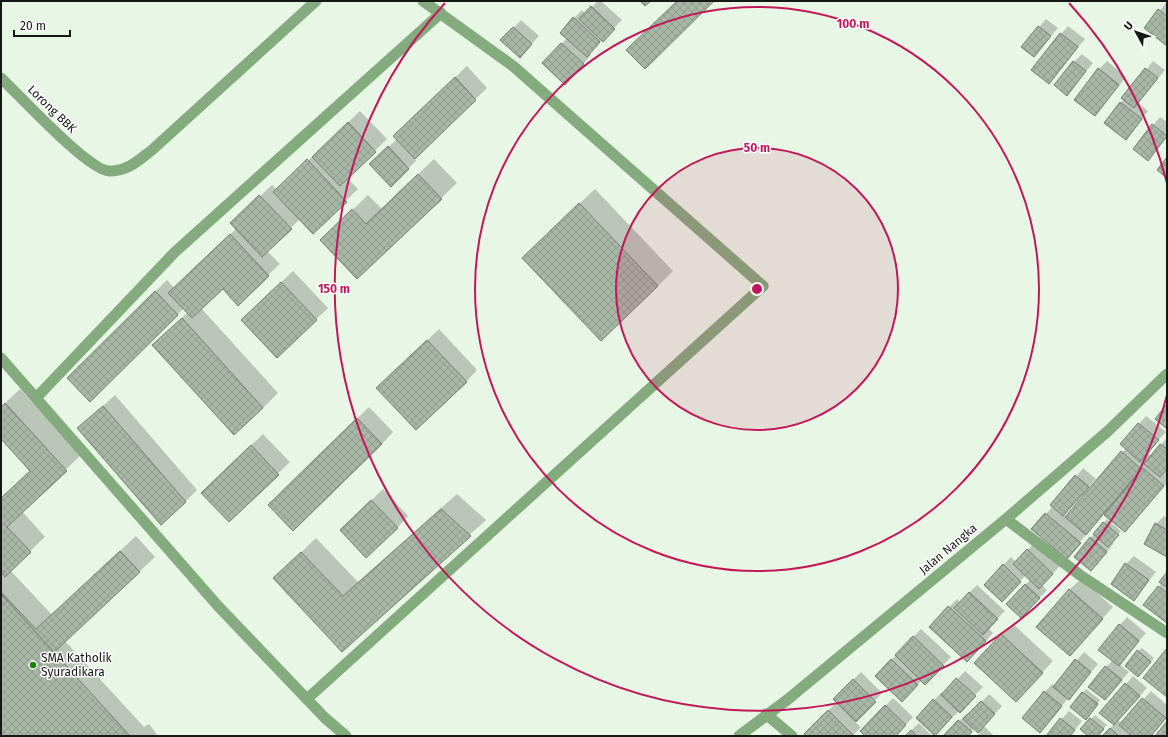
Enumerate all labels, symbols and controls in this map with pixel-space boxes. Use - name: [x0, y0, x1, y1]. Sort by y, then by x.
- scale bar: [14, 12, 70, 38]
- north arrow: [1116, 12, 1156, 52]
- text: 100 m: [837, 17, 869, 31]
- text: 20 m: [20, 19, 46, 33]
- text: U: [1121, 19, 1136, 33]
- street label: Lorong BBK: [25, 82, 80, 136]
- text: 50 m: [744, 141, 770, 155]
- text: 150 m: [318, 282, 350, 296]
- centre of rings: [750, 282, 764, 296]
- street label: Jalan Nangka: [916, 521, 980, 577]
- place label: SMA Katholik Syuradikara: [41, 651, 113, 679]
- marker: SMA Katholik Syuradikara: [28, 660, 38, 670]

